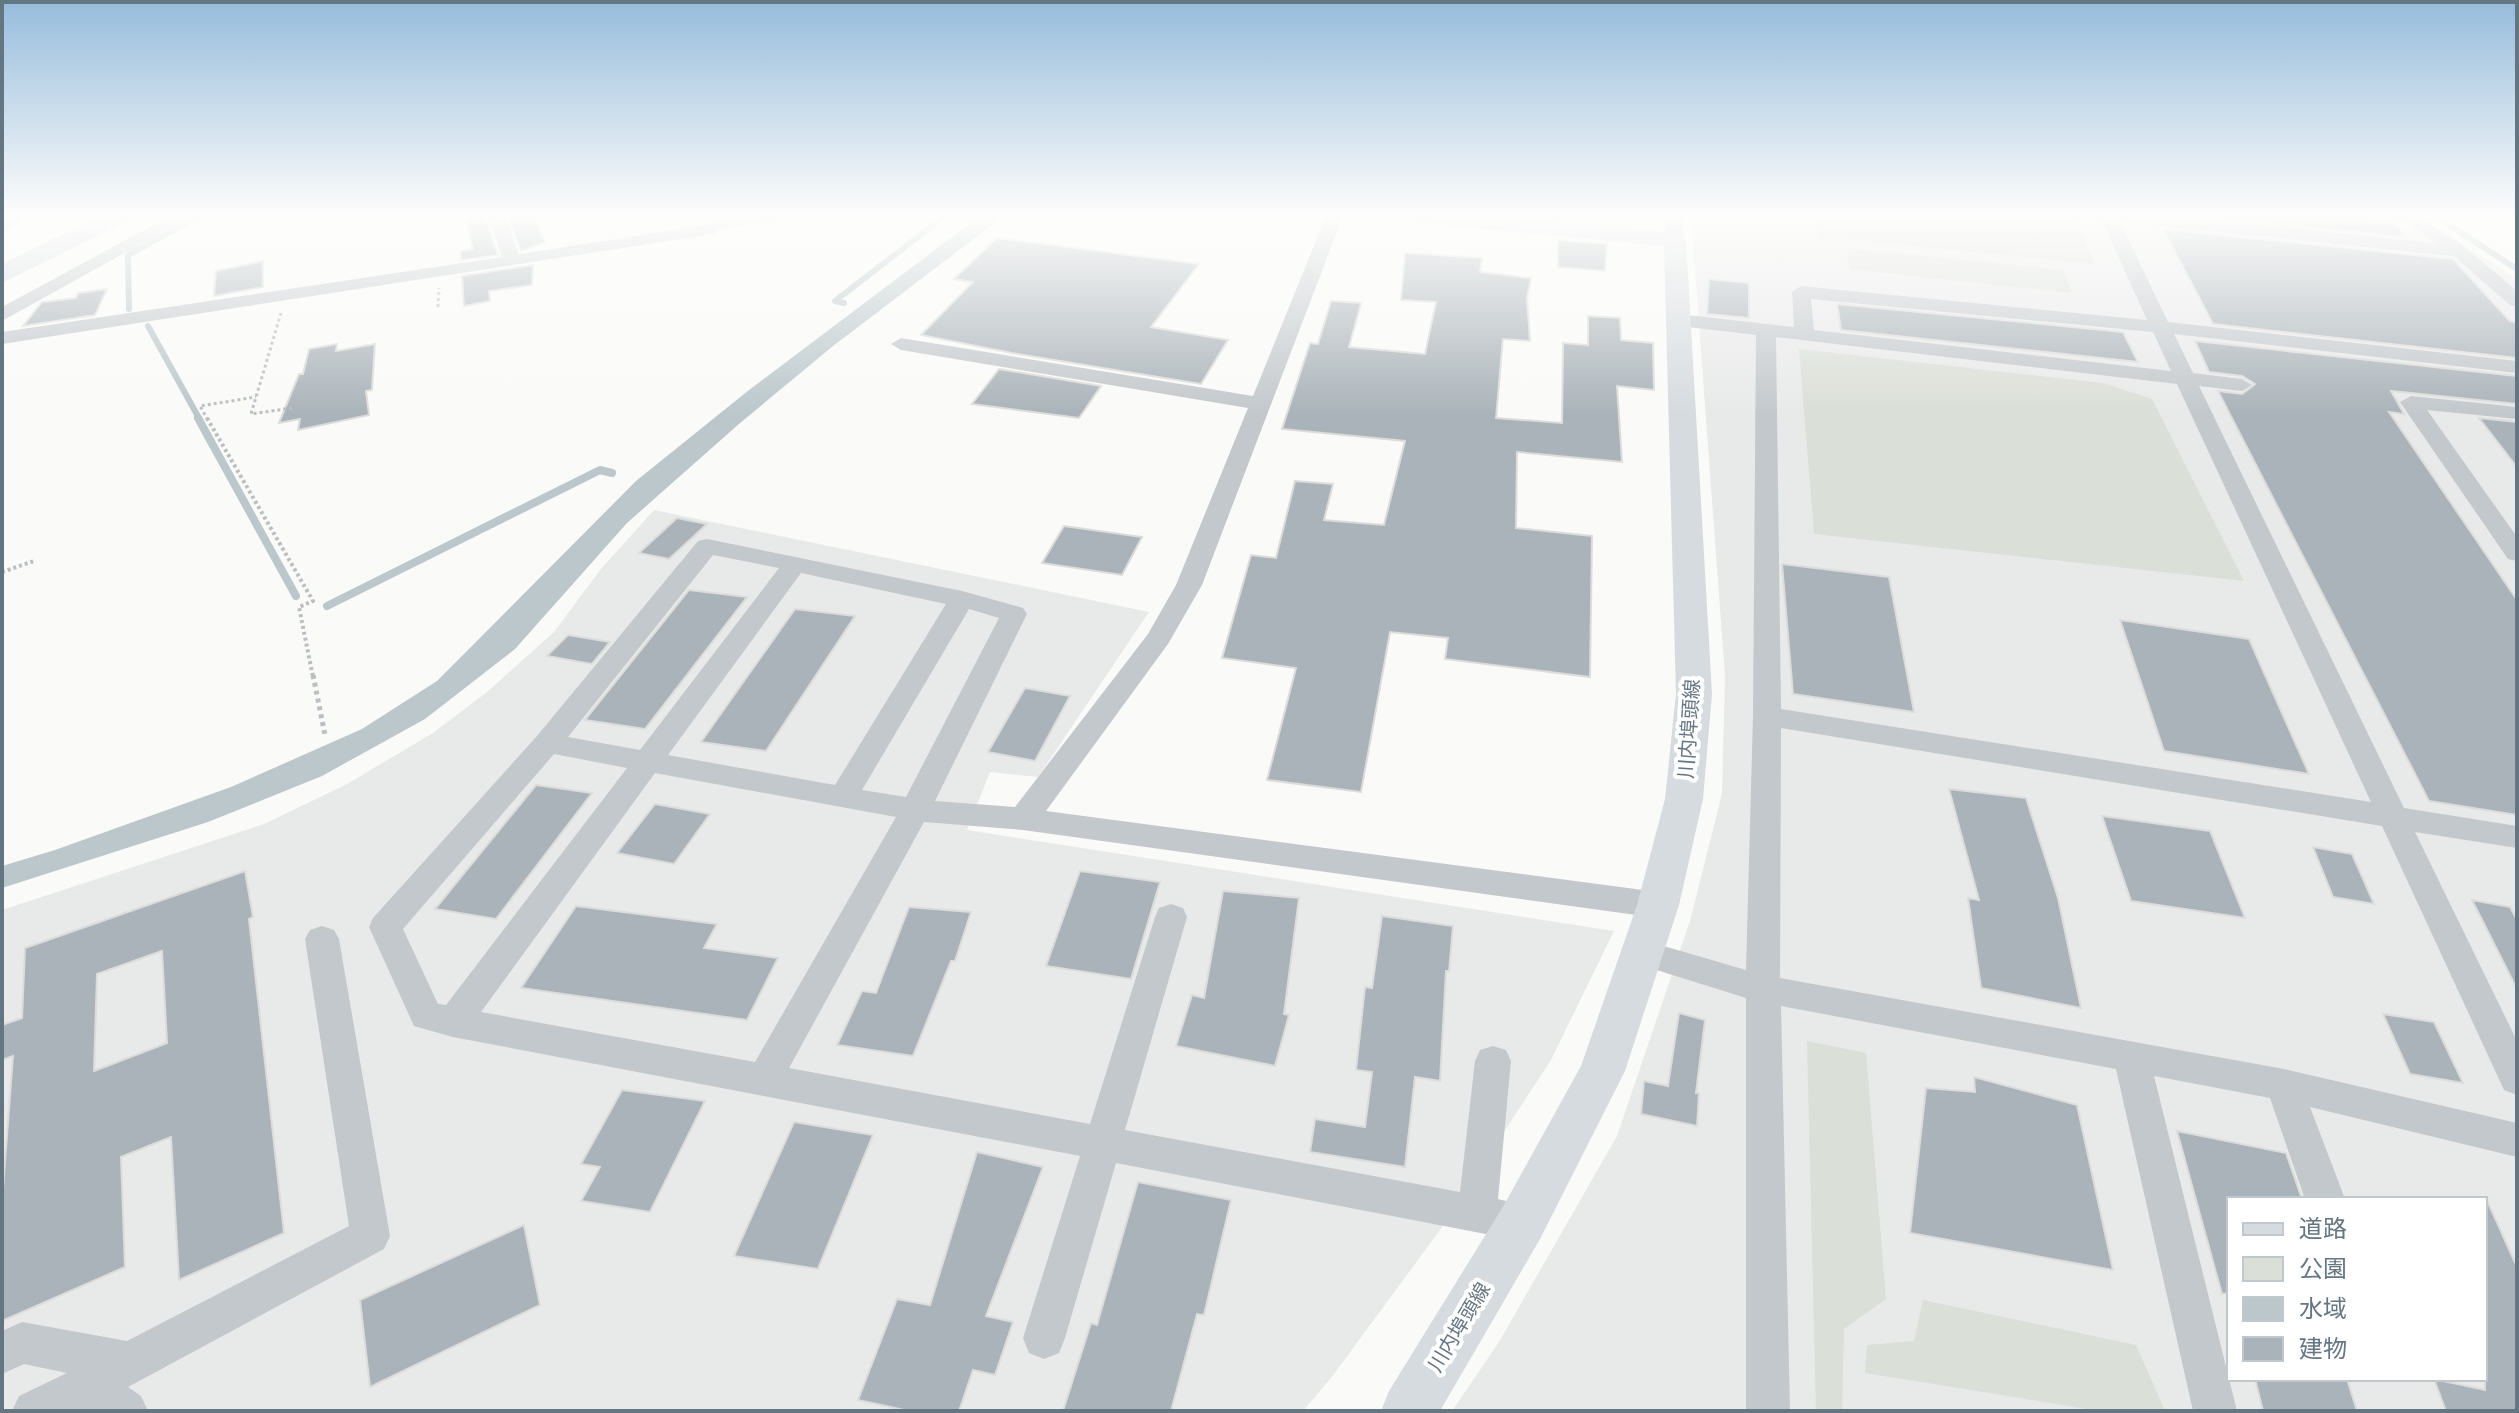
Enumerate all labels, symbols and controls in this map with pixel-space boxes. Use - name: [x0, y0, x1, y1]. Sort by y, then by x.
- street label: 川内埠頭線: [1674, 678, 1704, 780]
- legend: [2227, 1197, 2487, 1381]
- text: 道路: [2299, 1215, 2347, 1243]
- text: 公園: [2299, 1255, 2347, 1283]
- street label: 川内埠頭線: [1423, 1278, 1495, 1376]
- text: 水域: [2299, 1295, 2347, 1323]
- text: 建物: [2299, 1335, 2347, 1363]

